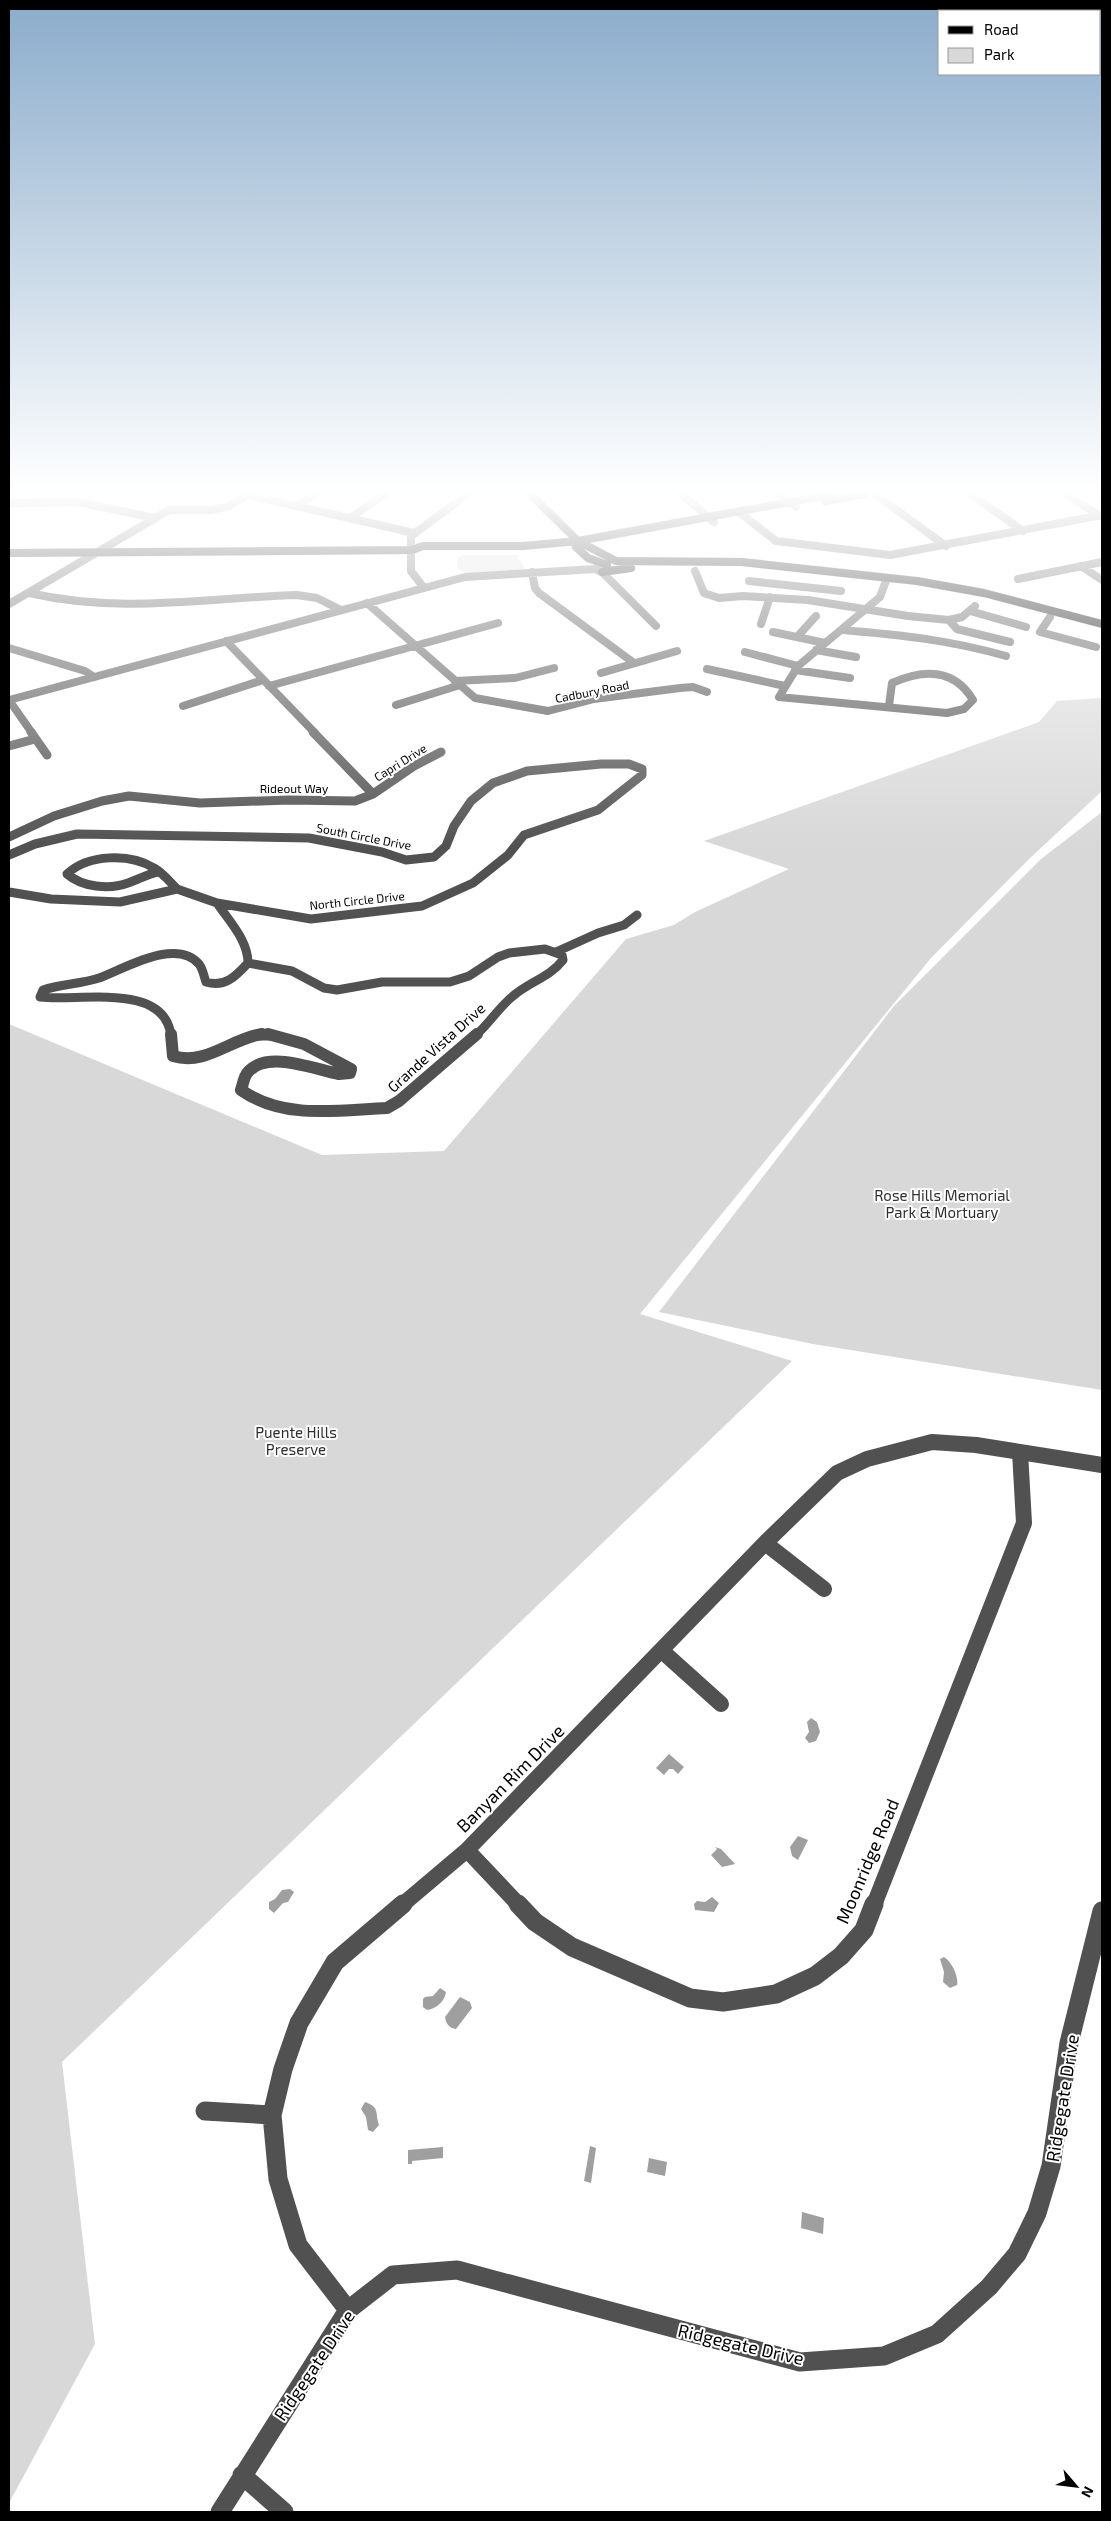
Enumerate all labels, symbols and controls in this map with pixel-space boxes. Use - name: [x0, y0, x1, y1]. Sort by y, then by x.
- legend: [938, 10, 1101, 75]
- text: Road: [984, 20, 1019, 38]
- text: Park: [984, 45, 1015, 63]
- street label: Cadbury Road: [554, 677, 630, 705]
- street label: Capri Drive: [371, 740, 429, 784]
- street label: Rideout Way: [260, 781, 329, 795]
- street label: South Circle Drive: [315, 820, 413, 852]
- street label: North Circle Drive: [309, 888, 405, 912]
- street label: Grande Vista Drive: [383, 998, 489, 1096]
- park label: Rose Hills Memorial Park & Mortuary: [874, 1186, 1010, 1221]
- park label: Puente Hills Preserve: [255, 1423, 337, 1458]
- street label: Banyan Rim Drive: [452, 1720, 568, 1836]
- street label: Moonridge Road: [831, 1795, 903, 1927]
- street label: Ridgegate Drive: [1041, 2033, 1083, 2163]
- street label: Ridgegate Drive: [269, 2306, 359, 2424]
- street label: Ridgegate Drive: [676, 2319, 806, 2369]
- north arrow: [1051, 2461, 1101, 2511]
- text: N: [1078, 2484, 1098, 2501]

